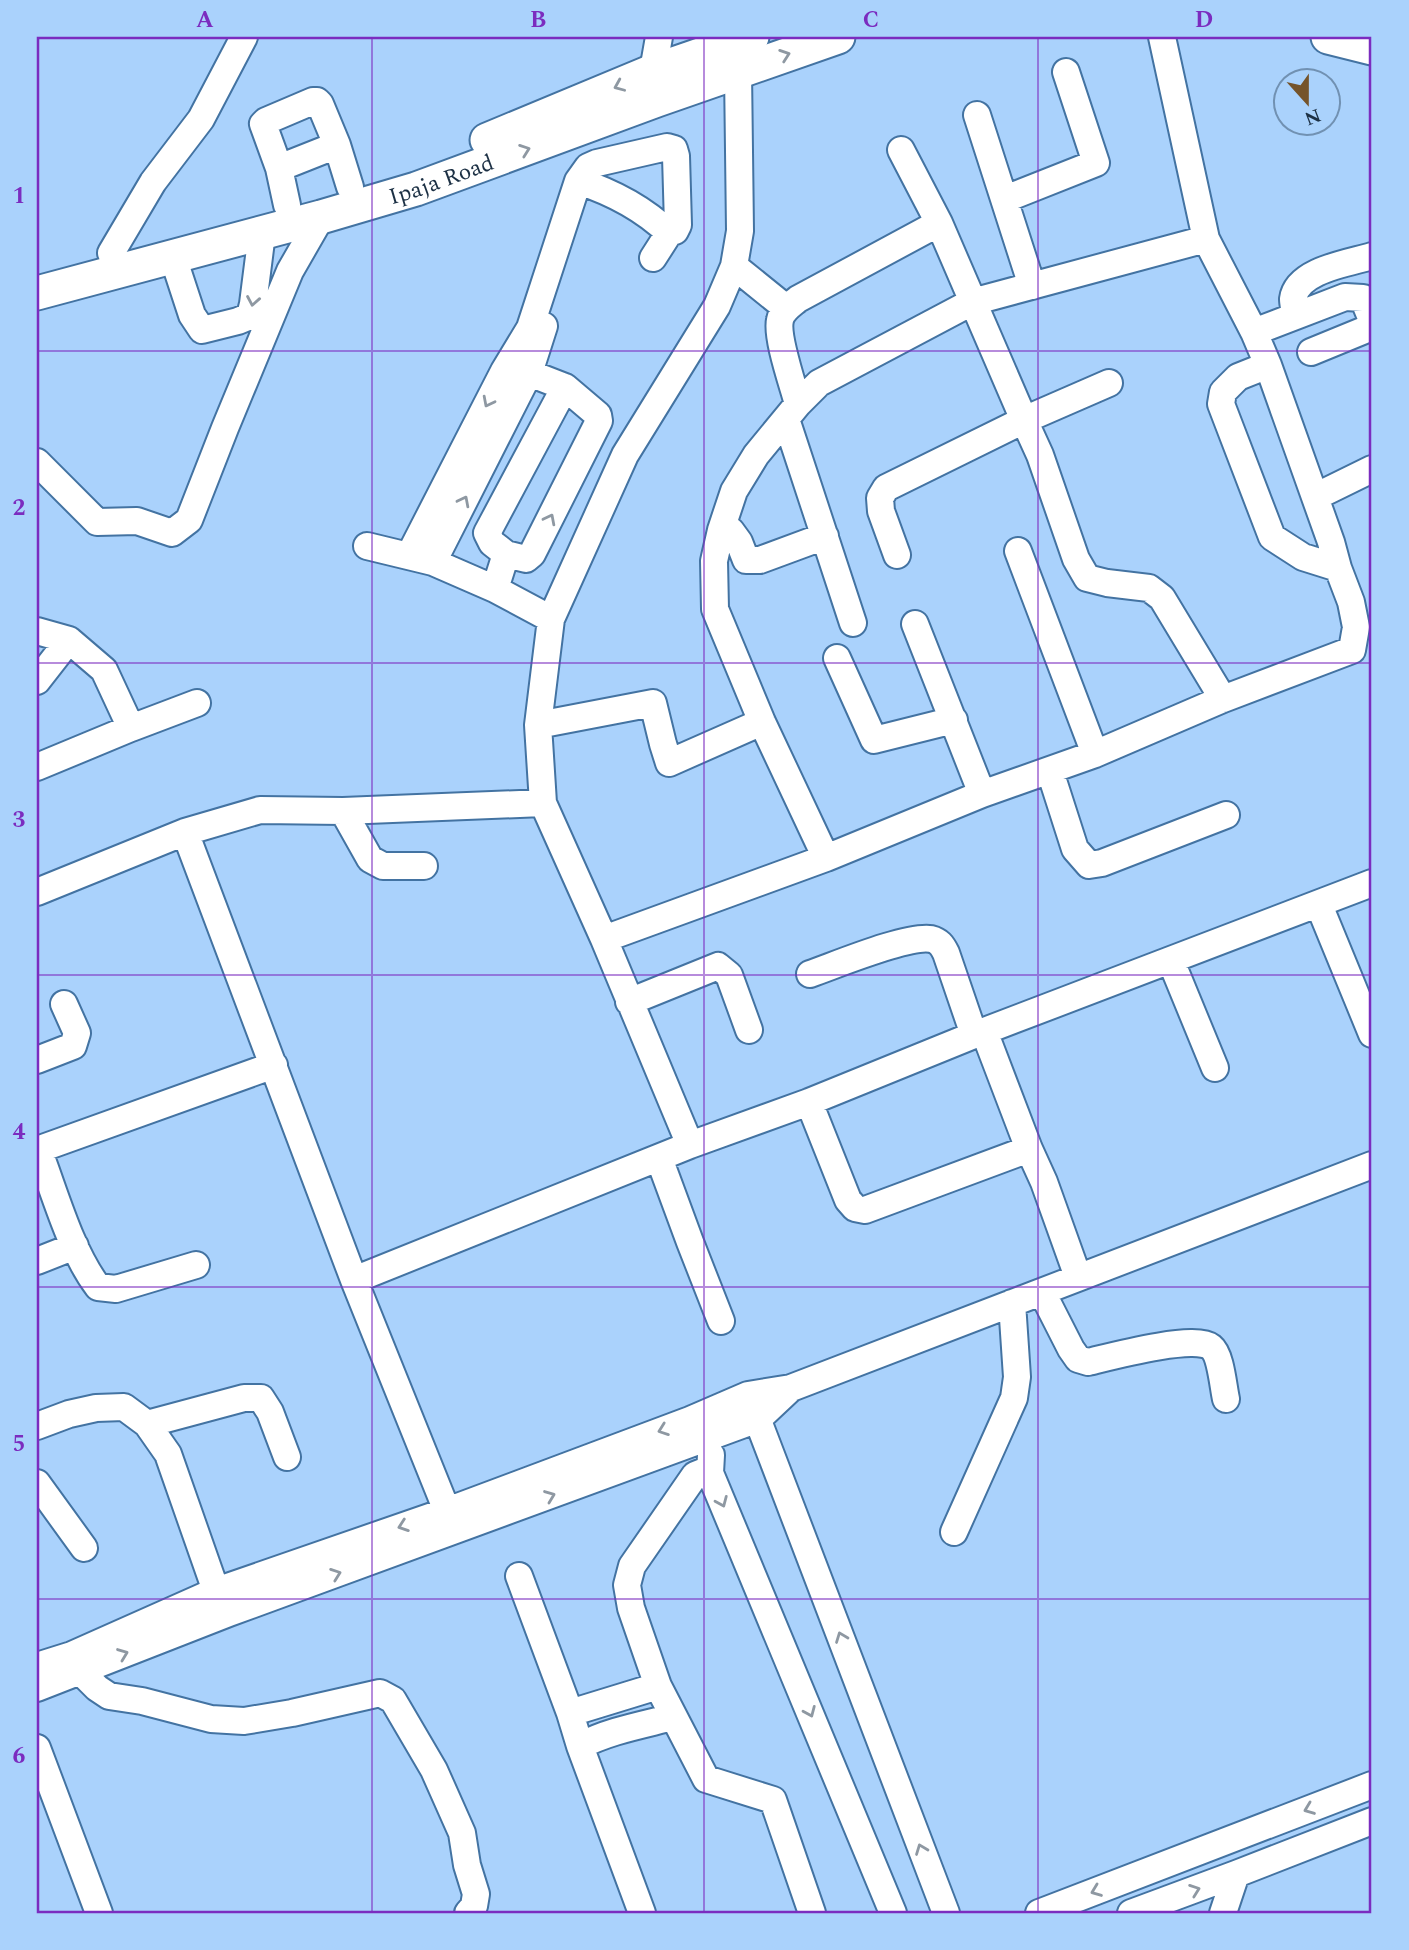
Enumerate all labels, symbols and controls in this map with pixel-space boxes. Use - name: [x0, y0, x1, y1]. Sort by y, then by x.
- text: A: [196, 3, 214, 38]
- text: B: [530, 3, 546, 38]
- text: C: [863, 3, 879, 38]
- text: D: [1195, 3, 1213, 38]
- one-way arrow: [778, 49, 791, 63]
- north arrow: [1272, 66, 1342, 136]
- one-way arrow: [614, 78, 626, 92]
- text: N: [1300, 100, 1325, 133]
- one-way arrow: [519, 144, 531, 158]
- street label: Ipaja Road: [385, 146, 499, 215]
- text: 1: [13, 179, 25, 214]
- one-way arrow: [246, 295, 261, 307]
- one-way arrow: [483, 395, 497, 407]
- text: 2: [13, 491, 26, 526]
- one-way arrow: [455, 496, 469, 508]
- one-way arrow: [541, 514, 555, 526]
- text: 3: [13, 803, 26, 838]
- text: 4: [13, 1115, 26, 1150]
- one-way arrow: [657, 1422, 669, 1436]
- text: 5: [13, 1427, 25, 1462]
- one-way arrow: [543, 1490, 555, 1504]
- one-way arrow: [714, 1495, 728, 1507]
- one-way arrow: [398, 1518, 410, 1532]
- one-way arrow: [330, 1568, 342, 1582]
- one-way arrow: [835, 1631, 849, 1643]
- one-way arrow: [117, 1649, 129, 1663]
- one-way arrow: [801, 1705, 815, 1717]
- text: 6: [13, 1739, 26, 1774]
- one-way arrow: [1303, 1801, 1315, 1815]
- one-way arrow: [916, 1844, 930, 1856]
- one-way arrow: [1091, 1883, 1103, 1897]
- one-way arrow: [1188, 1884, 1200, 1898]

